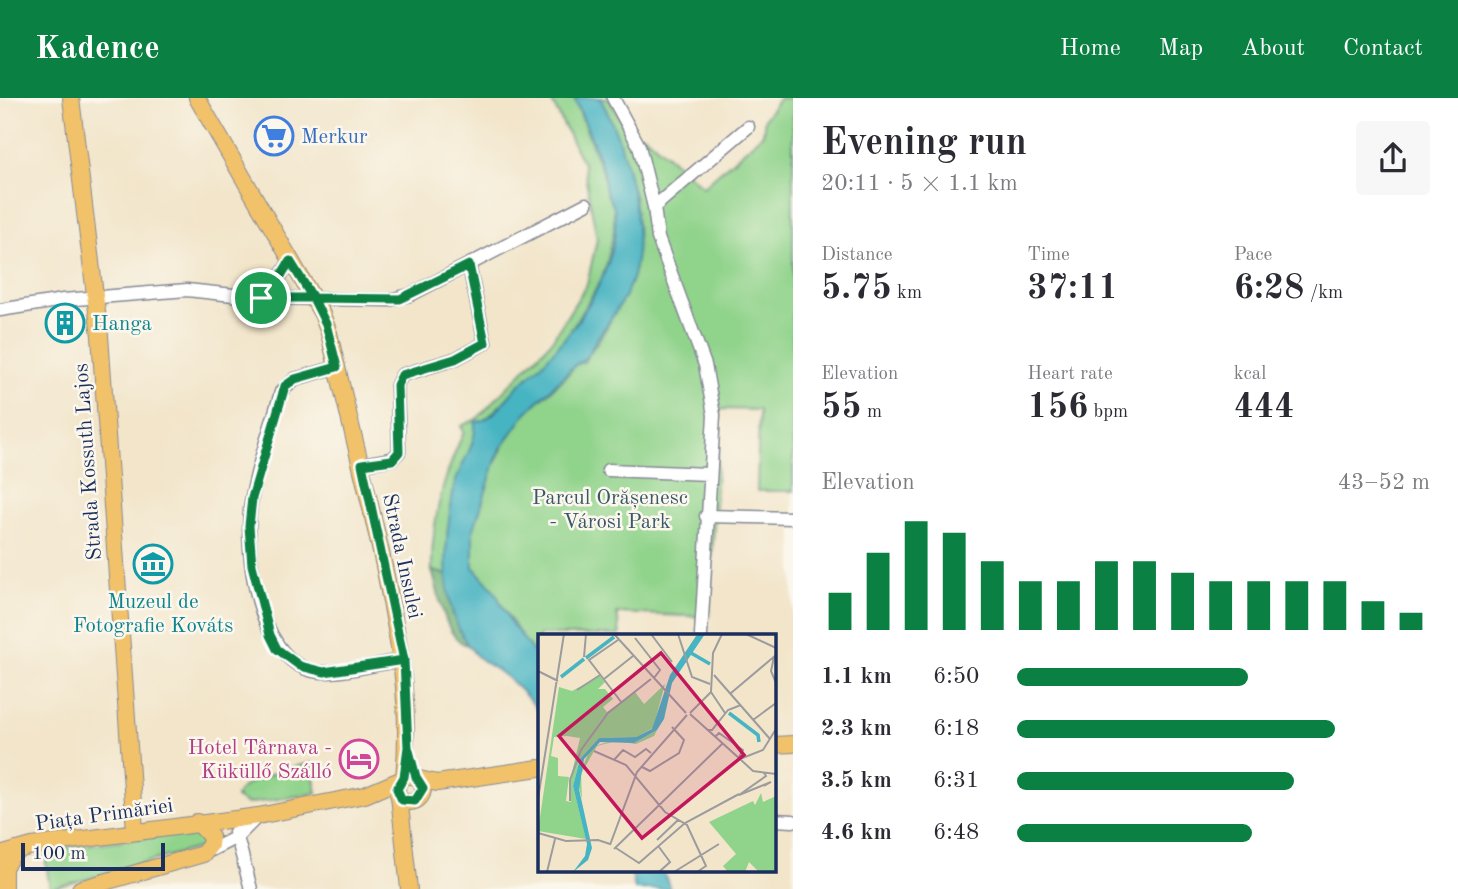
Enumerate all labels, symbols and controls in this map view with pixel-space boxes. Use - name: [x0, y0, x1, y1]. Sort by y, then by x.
- text: Kadence: [35, 33, 160, 66]
- text: Home: [1060, 37, 1121, 61]
- text: Map: [1159, 37, 1203, 61]
- text: About: [1241, 37, 1305, 61]
- text: Contact: [1343, 37, 1423, 61]
- supermarket icon: Merkur: [253, 115, 295, 157]
- button: share: [1356, 121, 1430, 195]
- text: Evening run: [821, 125, 1027, 163]
- place label: Merkur: [301, 127, 368, 148]
- text: 20:11 · 5 × 1.1 km: [821, 172, 1018, 195]
- text: Distance: [821, 246, 893, 265]
- text: Time: [1027, 246, 1070, 265]
- text: Pace: [1234, 246, 1272, 265]
- pin: [231, 268, 291, 328]
- text: 5.75: [821, 271, 892, 306]
- text: 37:11: [1027, 271, 1118, 306]
- text: 6:28: [1234, 271, 1304, 306]
- icon: arrive: [242, 279, 280, 317]
- text: km: [892, 284, 922, 303]
- text: /km: [1304, 284, 1343, 303]
- building icon: Hanga: [44, 302, 86, 344]
- place label: Hanga: [92, 314, 152, 335]
- street label: Strada Kossuth Lajos: [71, 363, 106, 561]
- text: Elevation: [821, 365, 898, 384]
- text: Heart rate: [1027, 365, 1113, 384]
- text: kcal: [1234, 365, 1266, 384]
- text: 55: [821, 390, 862, 425]
- text: 156: [1027, 390, 1088, 425]
- text: 444: [1234, 390, 1295, 425]
- text: m: [862, 403, 882, 422]
- text: bpm: [1088, 403, 1128, 422]
- text: Elevation: [821, 471, 915, 494]
- text: 43–52 m: [1338, 471, 1430, 494]
- park label: Parcul Orășenesc - Városi Park: [532, 488, 688, 533]
- street label: Strada Insulei: [378, 492, 425, 621]
- museum icon: Muzeul de Fotografie Kováts: [132, 543, 174, 585]
- place label: Muzeul de Fotografie Kováts: [73, 592, 233, 637]
- inset map: [538, 634, 776, 872]
- text: 1.1 km: [821, 665, 892, 688]
- text: 6:50: [933, 665, 979, 688]
- text: 2.3 km: [821, 717, 892, 740]
- text: 6:18: [933, 717, 979, 740]
- place label: Hotel Târnava - Küküllő Szálló: [188, 738, 332, 783]
- hotel icon: Hotel Târnava - Küküllő Szálló: [338, 738, 380, 780]
- text: 3.5 km: [821, 769, 892, 792]
- text: 6:31: [933, 769, 979, 792]
- street label: Piața Primăriei: [34, 795, 175, 837]
- text: 4.6 km: [821, 821, 892, 844]
- text: 6:48: [933, 821, 979, 844]
- scale bar: [21, 840, 164, 872]
- text: 100 m: [32, 845, 85, 864]

